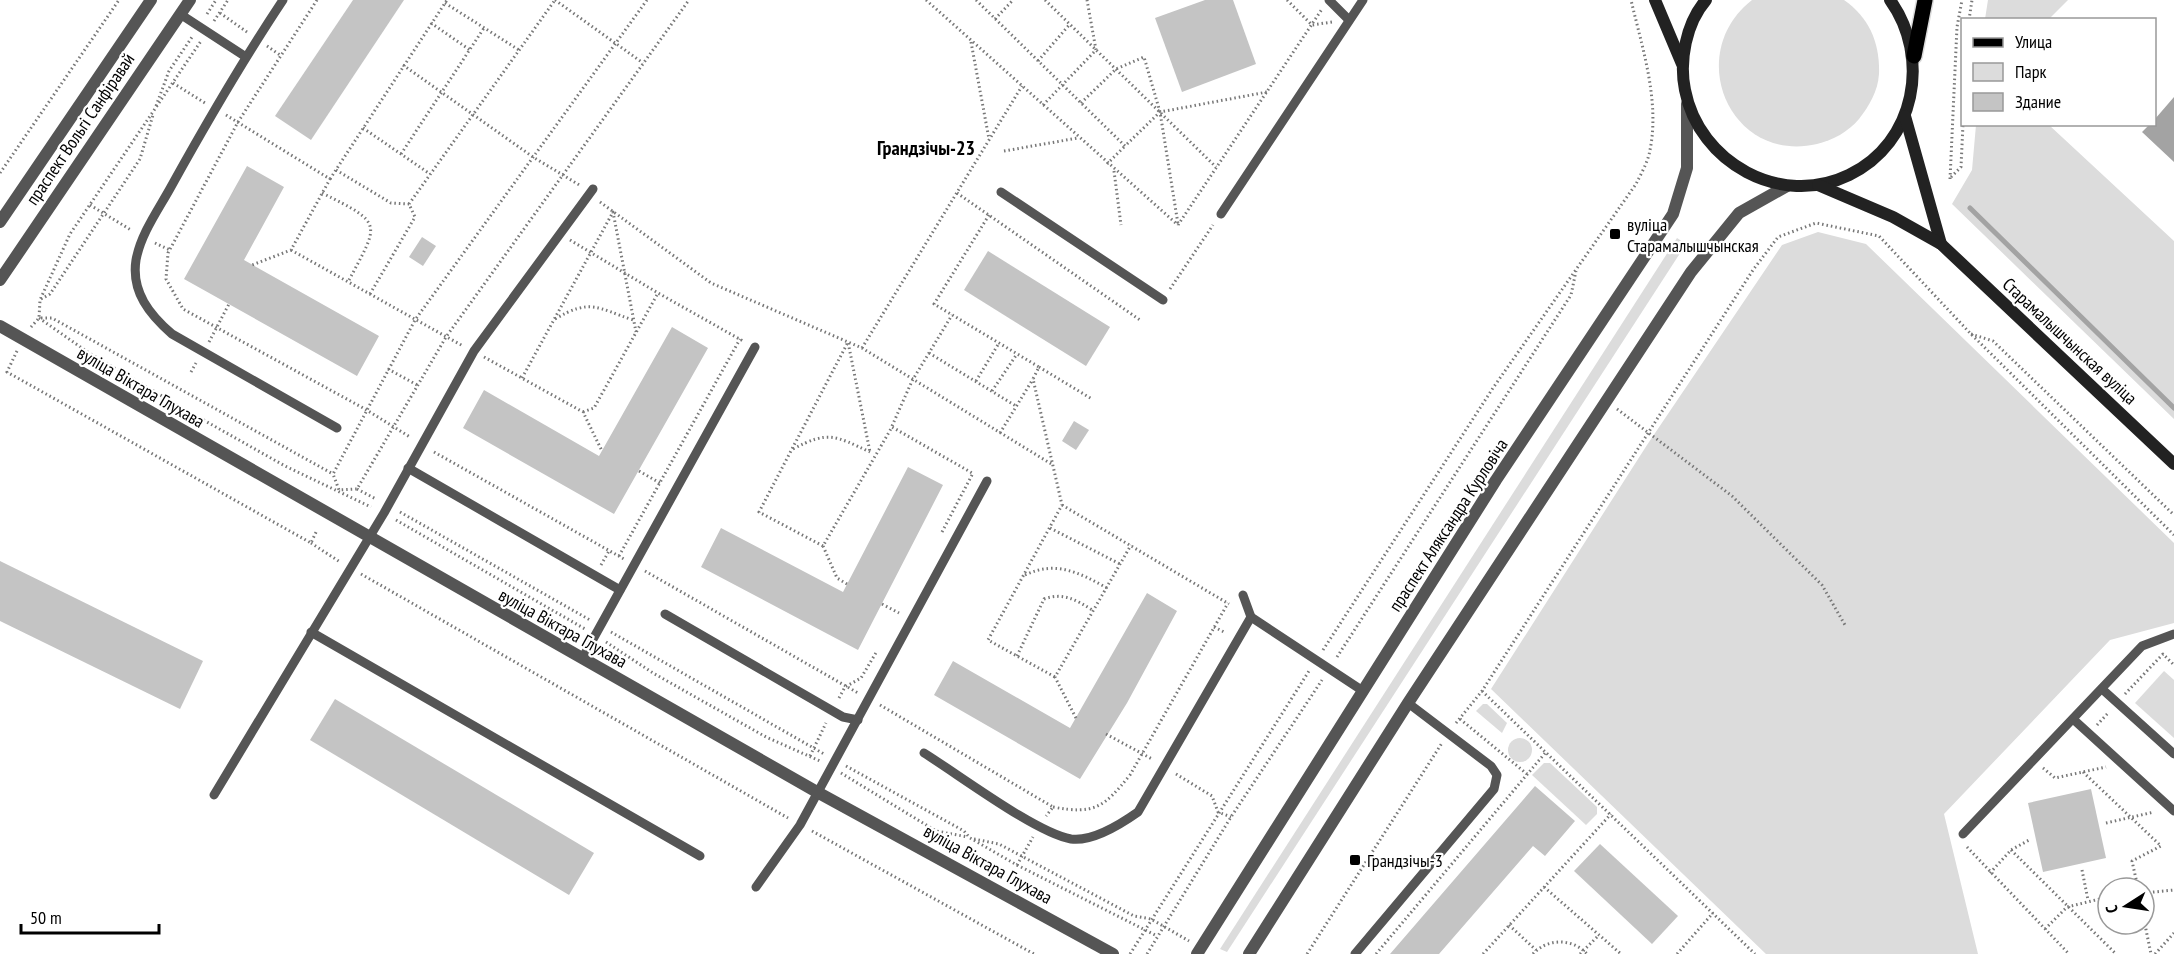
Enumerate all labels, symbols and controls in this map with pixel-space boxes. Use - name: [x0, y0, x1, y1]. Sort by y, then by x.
- legend: [1961, 18, 2156, 126]
- text: Улица: [2015, 30, 2052, 53]
- street label: праспект Вольгі Санфіравай: [21, 49, 139, 209]
- text: Парк: [2015, 60, 2046, 83]
- text: Здание: [2015, 90, 2061, 113]
- district label: Грандзічы-23: [877, 135, 975, 161]
- place label: вуліца Старамалышчынская: [1627, 213, 1759, 257]
- marker: вуліца Старамалышчынская: [1608, 227, 1622, 241]
- street label: Старамалышчынская вуліца: [1998, 273, 2142, 409]
- street label: вуліца Віктара Глухава: [73, 341, 209, 433]
- street label: праспект Аляксандра Курловіча: [1383, 434, 1513, 616]
- street label: вуліца Віктара Глухава: [495, 583, 631, 673]
- street label: вуліца Віктара Глухава: [920, 819, 1056, 909]
- place label: Грандзічы-3: [1367, 849, 1443, 872]
- marker: Грандзічы-3: [1348, 853, 1362, 867]
- north arrow: [2096, 876, 2156, 936]
- scale bar: [21, 897, 159, 935]
- text: С: [2101, 903, 2122, 915]
- text: 50 m: [30, 906, 62, 929]

